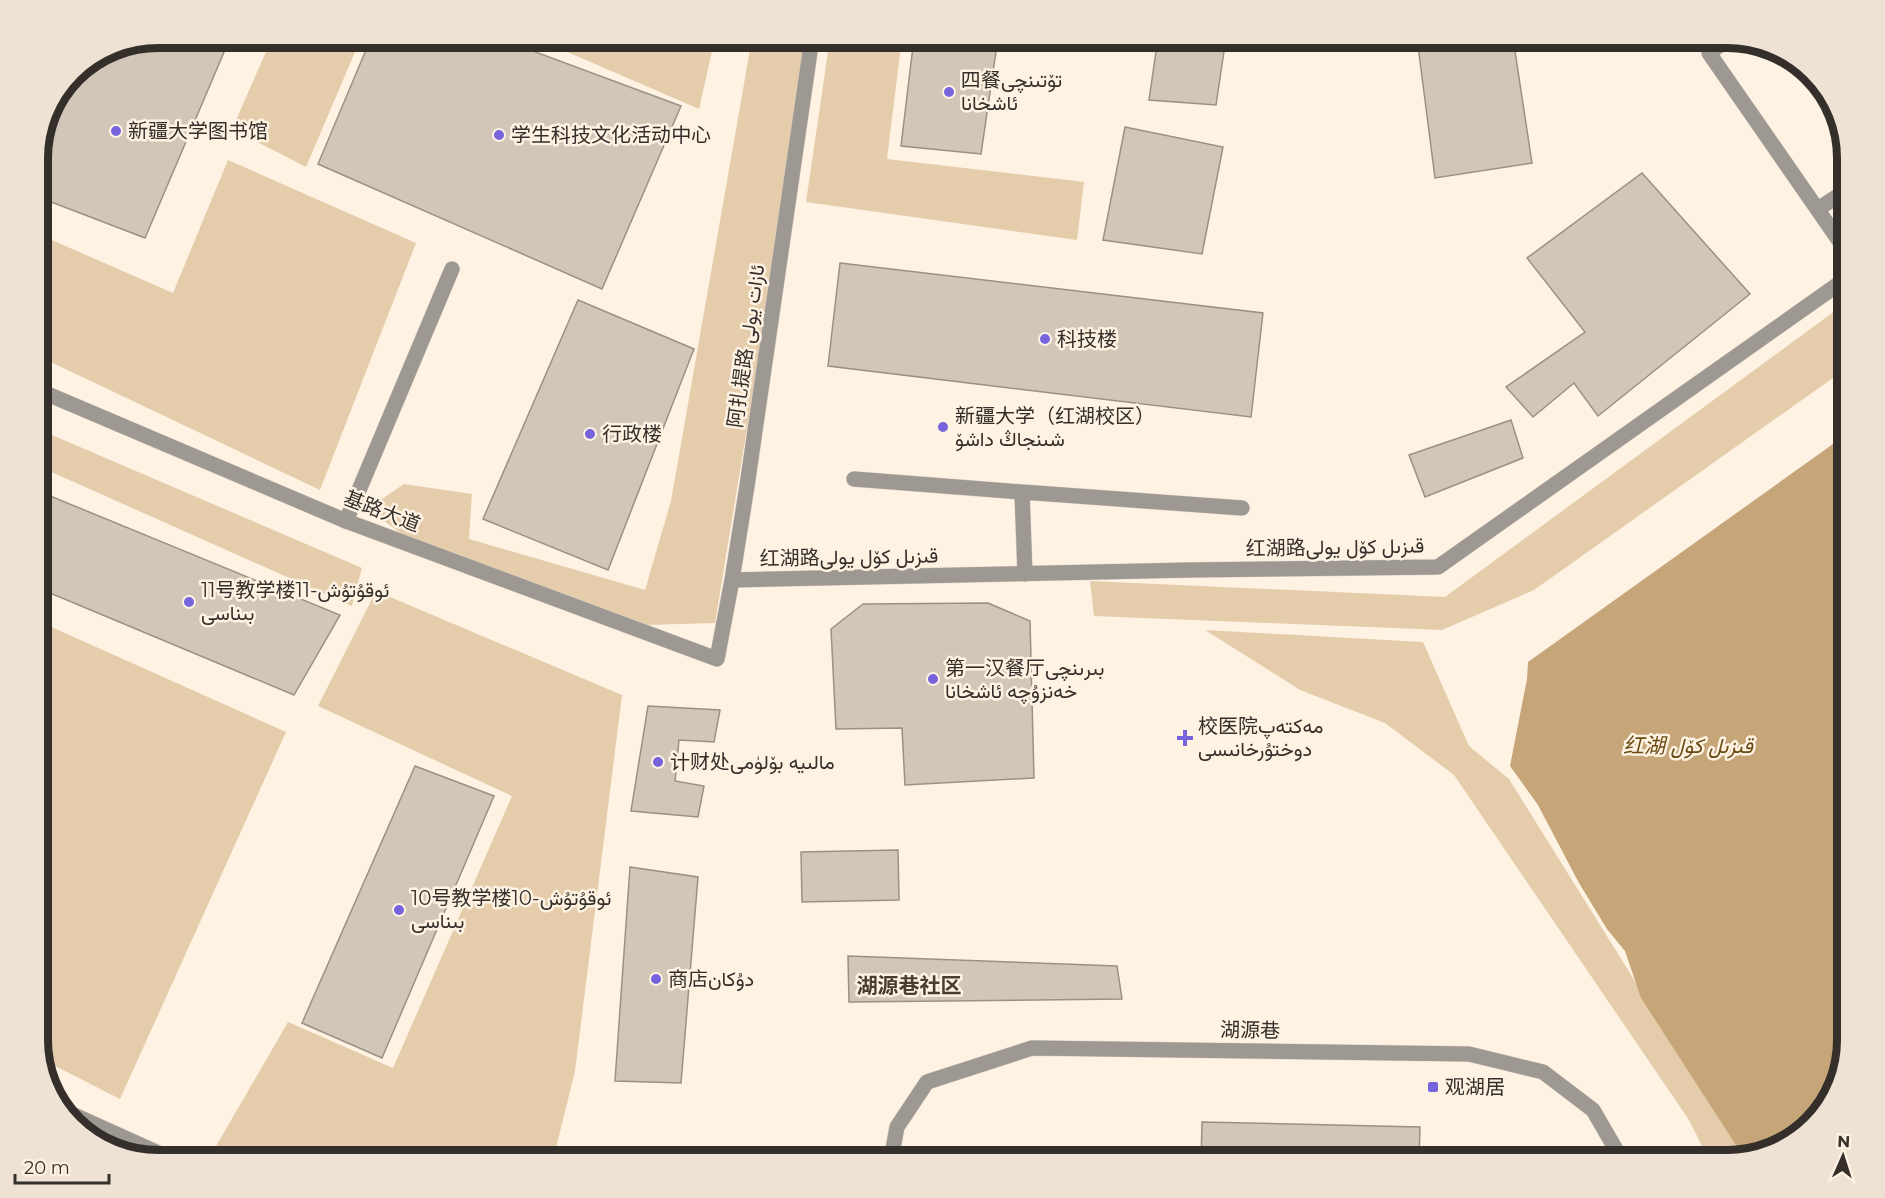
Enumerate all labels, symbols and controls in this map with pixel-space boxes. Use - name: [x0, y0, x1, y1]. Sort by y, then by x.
- place label: 四餐تۆتىنچى ئاشخانا: [961, 68, 1062, 115]
- marker: 四餐تۆتىنچى ئاشخانا: [942, 85, 956, 99]
- place label: 新疆大学图书馆: [128, 119, 268, 143]
- place label: 学生科技文化活动中心: [511, 123, 711, 147]
- marker: 新疆大学图书馆: [109, 124, 123, 138]
- marker: 学生科技文化活动中心: [492, 128, 506, 142]
- street label: 阿扎提路 ئازات يولى: [723, 263, 770, 429]
- place label: 科技楼: [1057, 327, 1117, 351]
- marker: 科技楼: [1038, 332, 1052, 346]
- place label: 新疆大学（红湖校区） شىنجاڭ داشۆ: [955, 404, 1155, 452]
- marker: 新疆大学（红湖校区） شىنجاڭ داشۆ: [936, 420, 950, 434]
- place label: 行政楼: [602, 422, 662, 446]
- marker: 行政楼: [583, 427, 597, 441]
- street label: 基路大道: [340, 485, 424, 537]
- street label: 红湖路قىزىل كۆل يولى: [1245, 533, 1425, 562]
- street label: 红湖路قىزىل كۆل يولى: [759, 543, 939, 572]
- place label: 11号教学楼11-ئوقۇتۇش بىناسى: [201, 578, 389, 625]
- marker: 11号教学楼11-ئوقۇتۇش بىناسى: [182, 595, 196, 609]
- place label: 第一汉餐厅بىرىنچى خەنزۇچە ئاشخانا: [945, 656, 1104, 705]
- marker: 第一汉餐厅بىرىنچى خەنزۇچە ئاشخانا: [926, 672, 940, 686]
- place label: 校医院مەكتەپ دوختۇرخانىسى: [1198, 714, 1323, 762]
- marker: 校医院مەكتەپ دوختۇرخانىسى: [1176, 729, 1194, 747]
- water label: 红湖 قىزىل كۆل: [1623, 733, 1755, 759]
- place label: 计财处مالىيە بۆلۈمى: [670, 750, 835, 775]
- marker: 计财处مالىيە بۆلۈمى: [651, 755, 665, 769]
- place label: 10号教学楼10-ئوقۇتۇش بىناسى: [411, 886, 611, 933]
- marker: 10号教学楼10-ئوقۇتۇش بىناسى: [392, 903, 406, 917]
- place label: 商店دۇكان: [668, 967, 754, 992]
- marker: 商店دۇكان: [649, 972, 663, 986]
- district label: 湖源巷社区: [857, 973, 962, 998]
- street label: 湖源巷: [1220, 1017, 1280, 1043]
- place label: 观湖居: [1445, 1075, 1505, 1099]
- marker: 观湖居: [1426, 1080, 1440, 1094]
- north arrow: [1813, 1126, 1873, 1186]
- text: N: [1837, 1132, 1851, 1151]
- scale bar: [15, 1147, 110, 1185]
- text: 20 m: [24, 1157, 70, 1179]

